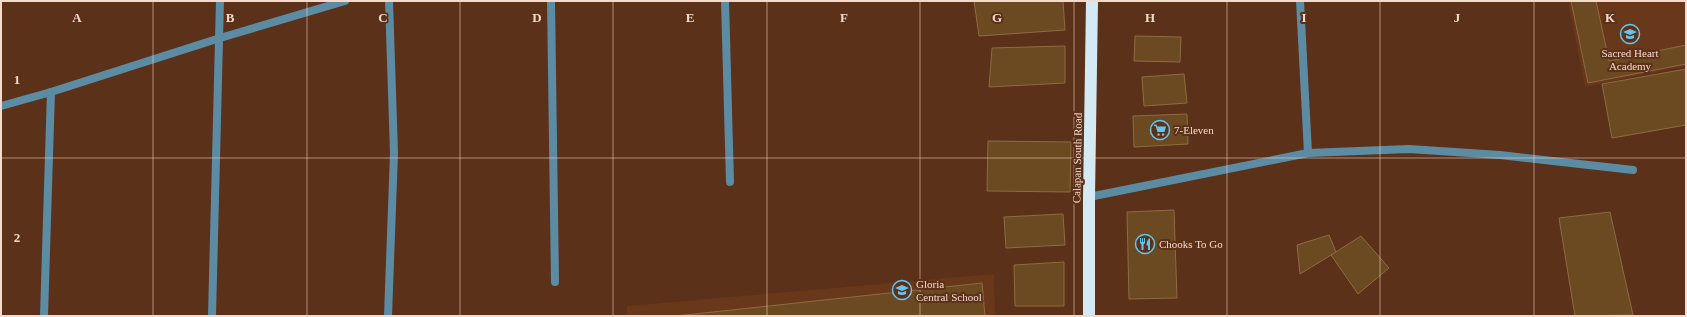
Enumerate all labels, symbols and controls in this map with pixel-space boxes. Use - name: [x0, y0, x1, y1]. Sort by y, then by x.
- text: A: [72, 10, 82, 25]
- text: B: [226, 10, 235, 25]
- text: C: [378, 10, 388, 25]
- text: D: [532, 10, 542, 25]
- text: E: [686, 10, 694, 25]
- text: F: [840, 10, 848, 25]
- text: G: [992, 10, 1002, 25]
- text: H: [1145, 10, 1155, 25]
- text: I: [1301, 10, 1307, 25]
- text: J: [1454, 10, 1461, 25]
- text: K: [1605, 10, 1616, 25]
- school or university icon: Sacred Heart Academy: [1619, 23, 1641, 45]
- place label: Sacred Heart Academy: [1601, 47, 1659, 72]
- text: 1: [14, 72, 20, 87]
- street label: Calapan South Road: [1070, 112, 1084, 203]
- supermarket icon: 7-Eleven: [1149, 119, 1171, 141]
- place label: 7-Eleven: [1174, 124, 1214, 136]
- text: 2: [14, 230, 20, 245]
- restaurant icon: Chooks To Go: [1134, 233, 1156, 255]
- place label: Chooks To Go: [1159, 238, 1223, 250]
- place label: Gloria Central School: [916, 278, 982, 303]
- school or university icon: Gloria Central School: [891, 279, 913, 301]

